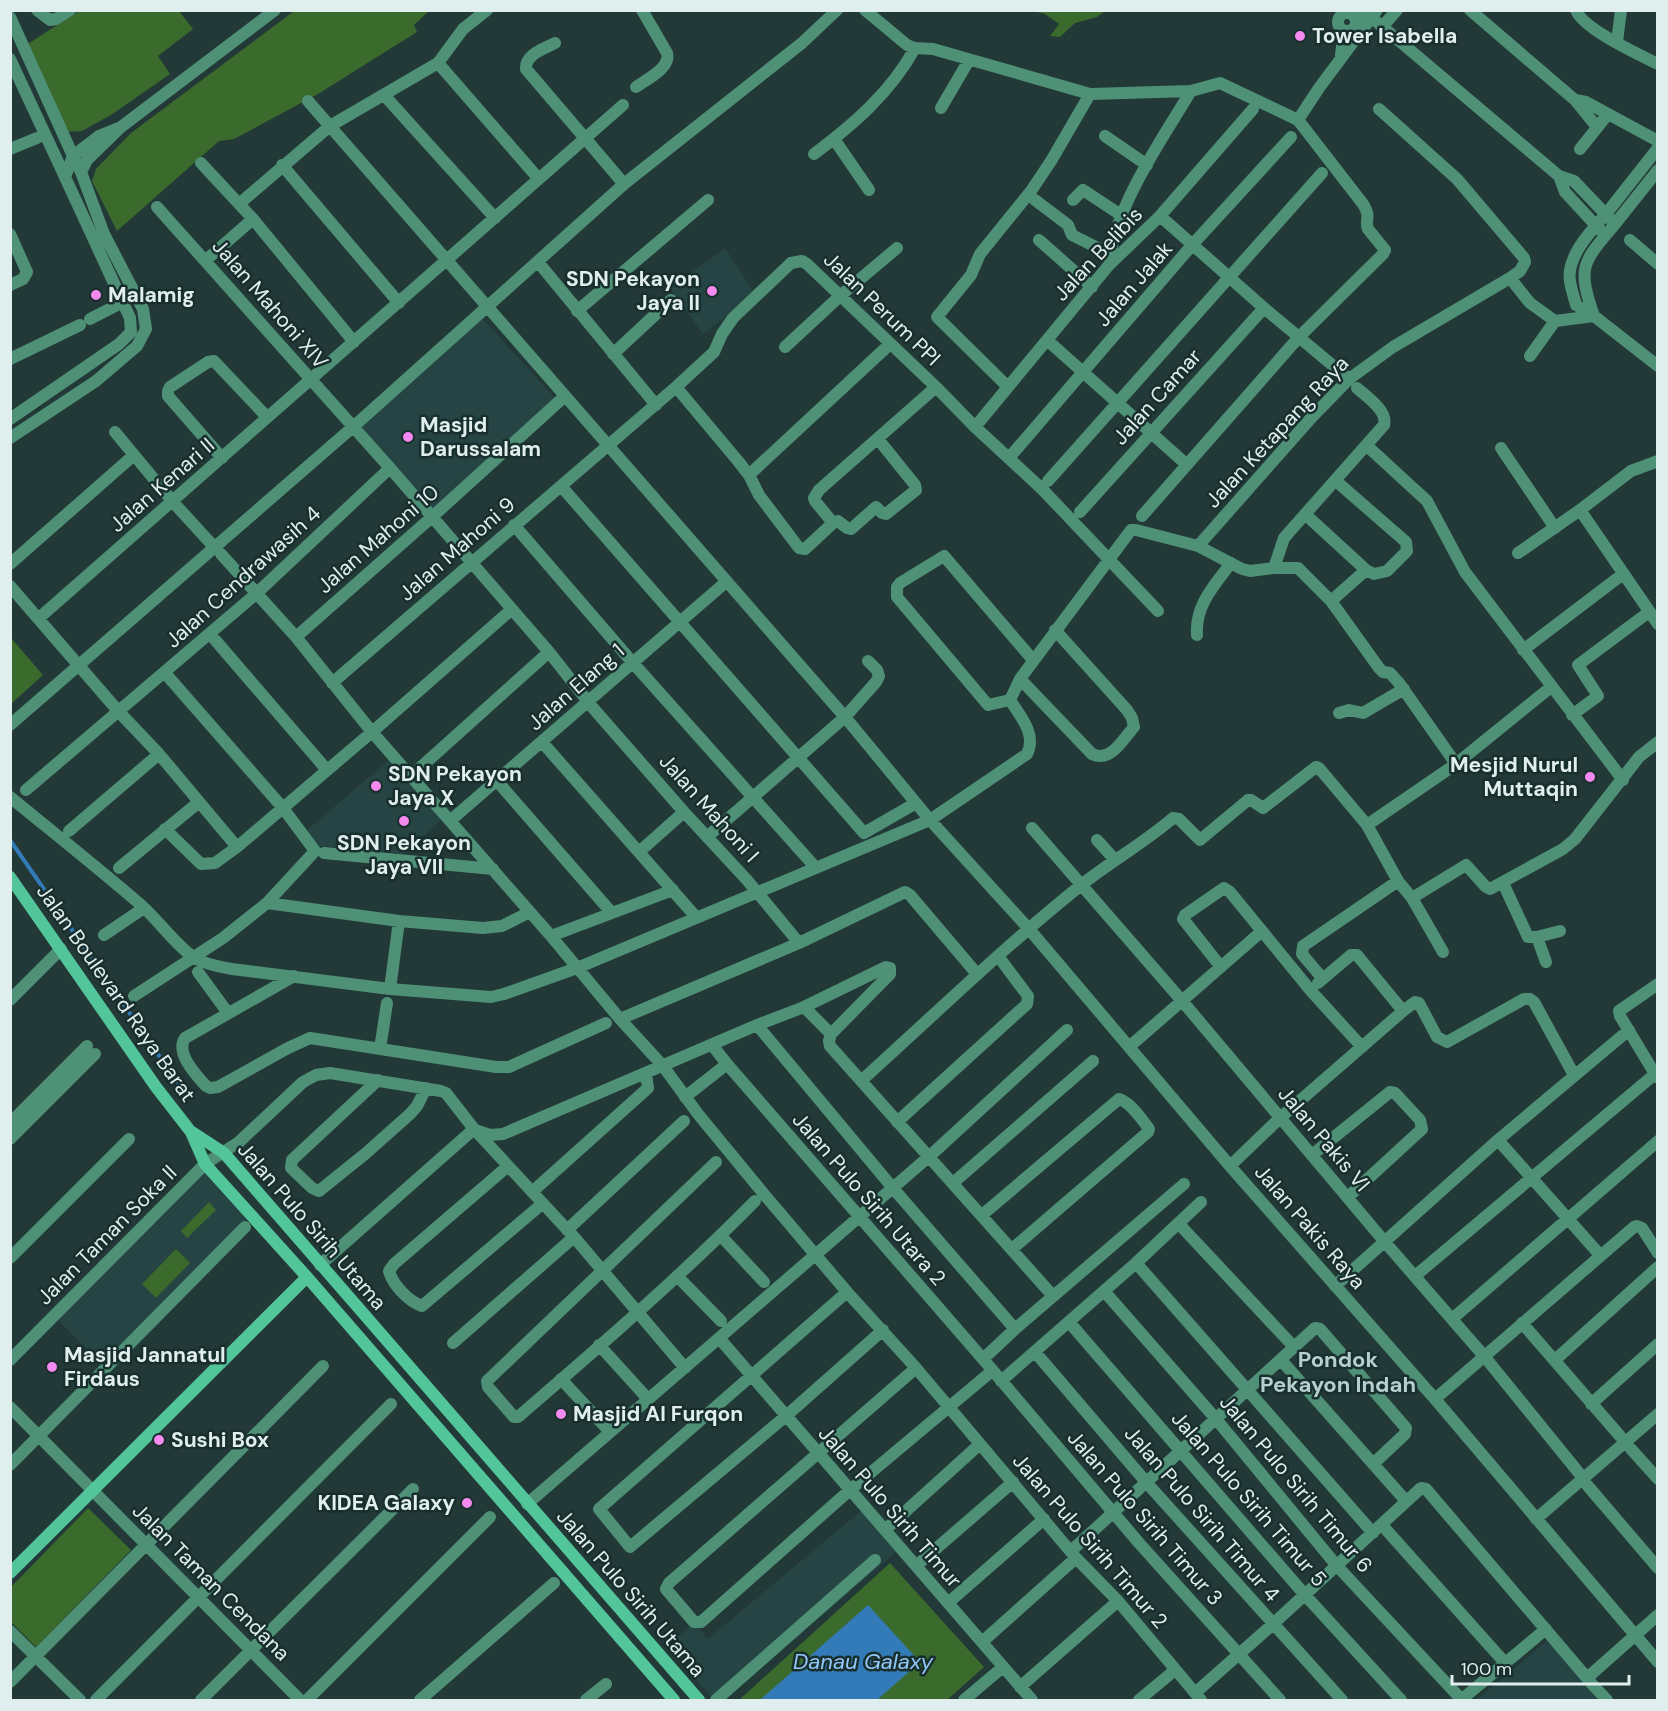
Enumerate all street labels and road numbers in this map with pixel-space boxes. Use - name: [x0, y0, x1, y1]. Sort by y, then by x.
- street label: Jalan Belibis: [1047, 201, 1149, 307]
- street label: Jalan Mahoni XIV: [206, 233, 334, 375]
- street label: Jalan Jalak: [1089, 235, 1179, 333]
- street label: Jalan Perum PPI: [817, 246, 947, 372]
- street label: Jalan Camar: [1106, 343, 1208, 451]
- street label: Jalan Ketapang Raya: [1199, 350, 1355, 514]
- street label: Jalan Kenari II: [103, 431, 221, 539]
- street label: Jalan Mahoni 10: [311, 478, 445, 600]
- street label: Jalan Mahoni 9: [393, 491, 521, 607]
- street label: Jalan Cendrawasih 4: [159, 500, 327, 654]
- street label: Jalan Elang 1: [522, 637, 630, 737]
- street label: Jalan Mahoni I: [653, 748, 765, 868]
- street label: Jalan Boulevard Raya Barat: [30, 879, 202, 1107]
- street label: Jalan Pakis VI: [1272, 1080, 1376, 1198]
- street label: Jalan Pulo Sirih Utara 2: [786, 1107, 952, 1291]
- street label: Jalan Pulo Sirih Utama: [231, 1136, 393, 1316]
- street label: Jalan Taman Soka II: [31, 1159, 183, 1311]
- street label: Jalan Pakis Raya: [1248, 1159, 1372, 1295]
- street label: Jalan Pulo Sirih Timur 6: [1213, 1389, 1379, 1579]
- street label: Jalan Pulo Sirih Timur 5: [1165, 1405, 1333, 1593]
- street label: Jalan Pulo Sirih Timur: [812, 1420, 968, 1594]
- street label: Jalan Pulo Sirih Timur 4: [1118, 1420, 1286, 1608]
- street label: Jalan Pulo Sirih Timur 3: [1061, 1424, 1229, 1612]
- street label: Jalan Pulo Sirih Timur 2: [1006, 1448, 1174, 1634]
- street label: Jalan Taman Cendana: [126, 1497, 296, 1667]
- street label: Jalan Pulo Sirih Utama: [550, 1503, 712, 1683]

